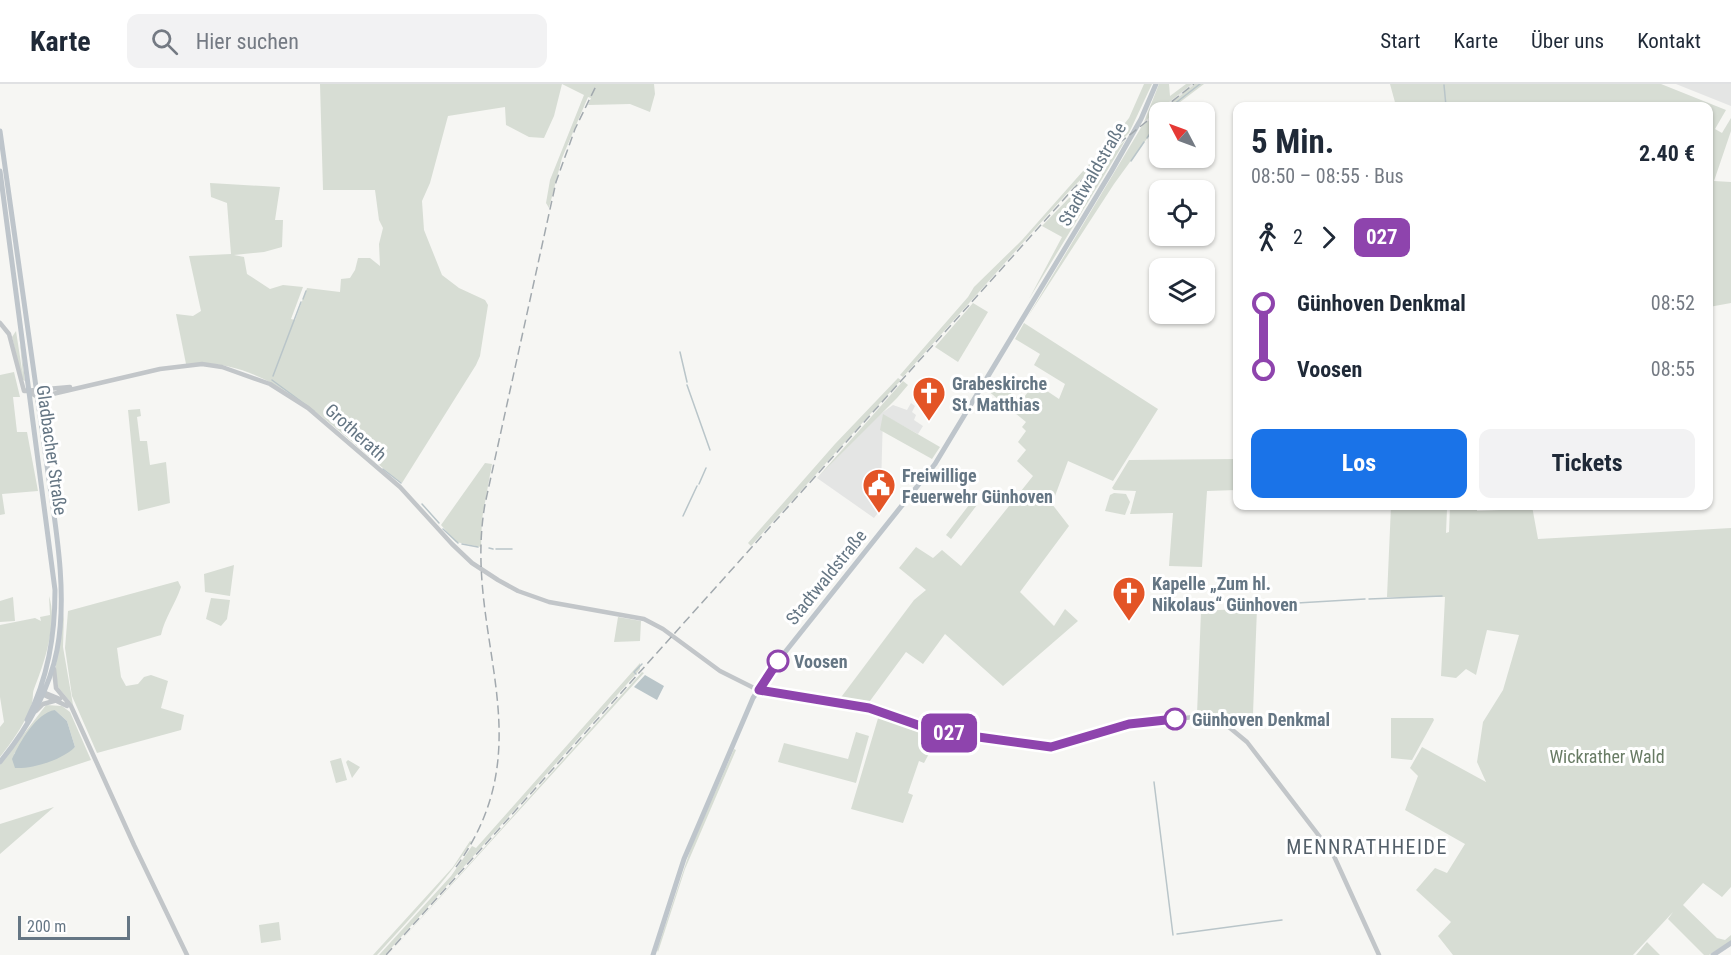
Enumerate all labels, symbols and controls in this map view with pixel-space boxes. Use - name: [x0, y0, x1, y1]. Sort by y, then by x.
- search box: [127, 14, 547, 68]
- text: Karte: [30, 25, 91, 58]
- icon: search: [148, 25, 181, 58]
- text: Hier suchen: [196, 29, 299, 54]
- text: Start: [1380, 29, 1421, 53]
- text: Karte: [1454, 29, 1498, 53]
- text: Über uns: [1531, 29, 1604, 53]
- text: Kontakt: [1637, 29, 1701, 53]
- north arrow: [1149, 102, 1215, 168]
- map controls: [1149, 102, 1215, 324]
- street label: Stadtwaldstraße: [1054, 119, 1130, 229]
- text: 5 Min.: [1251, 122, 1334, 161]
- text: 2.40 €: [1639, 141, 1695, 166]
- text: 08:50 – 08:55 · Bus: [1251, 164, 1404, 188]
- button: locate: [1149, 180, 1215, 246]
- icon: walk: [1251, 221, 1284, 254]
- icon: forward: [1312, 221, 1345, 254]
- text: 2: [1293, 225, 1303, 249]
- text: 027: [1366, 225, 1398, 249]
- button: layers: [1149, 258, 1215, 324]
- text: Günhoven Denkmal: [1297, 291, 1466, 316]
- text: 08:52: [1651, 291, 1695, 315]
- text: Voosen: [1297, 357, 1362, 382]
- text: 08:55: [1651, 357, 1695, 381]
- place label: Grabeskirche St. Matthias: [952, 373, 1047, 415]
- church icon: Grabeskirche St. Matthias: [911, 375, 947, 422]
- street label: Gladbacher Straße: [32, 384, 72, 516]
- street label: Grotherath: [321, 399, 391, 465]
- button: Los: [1251, 429, 1467, 498]
- button: Tickets: [1479, 429, 1695, 498]
- place label: Freiwillige Feuerwehr Günhoven: [902, 465, 1053, 507]
- public building icon: Freiwillige Feuerwehr Günhoven: [861, 467, 897, 514]
- street label: Stadtwaldstraße: [781, 525, 871, 629]
- place label: Kapelle „Zum hl. Nikolaus“ Günhoven: [1152, 573, 1298, 615]
- church icon: Kapelle „Zum hl. Nikolaus“ Günhoven: [1111, 575, 1147, 622]
- marker: Voosen: [767, 650, 789, 672]
- place label: Voosen: [794, 651, 848, 672]
- marker: Günhoven Denkmal: [1164, 708, 1186, 730]
- place label: Günhoven Denkmal: [1192, 709, 1330, 730]
- line badge: 027: [914, 714, 984, 752]
- text: 027: [933, 721, 965, 745]
- park label: Wickrather Wald: [1549, 746, 1665, 767]
- district label: MENNRATHHEIDE: [1286, 835, 1448, 859]
- scale bar: [18, 913, 130, 940]
- text: 200 m: [27, 917, 66, 936]

